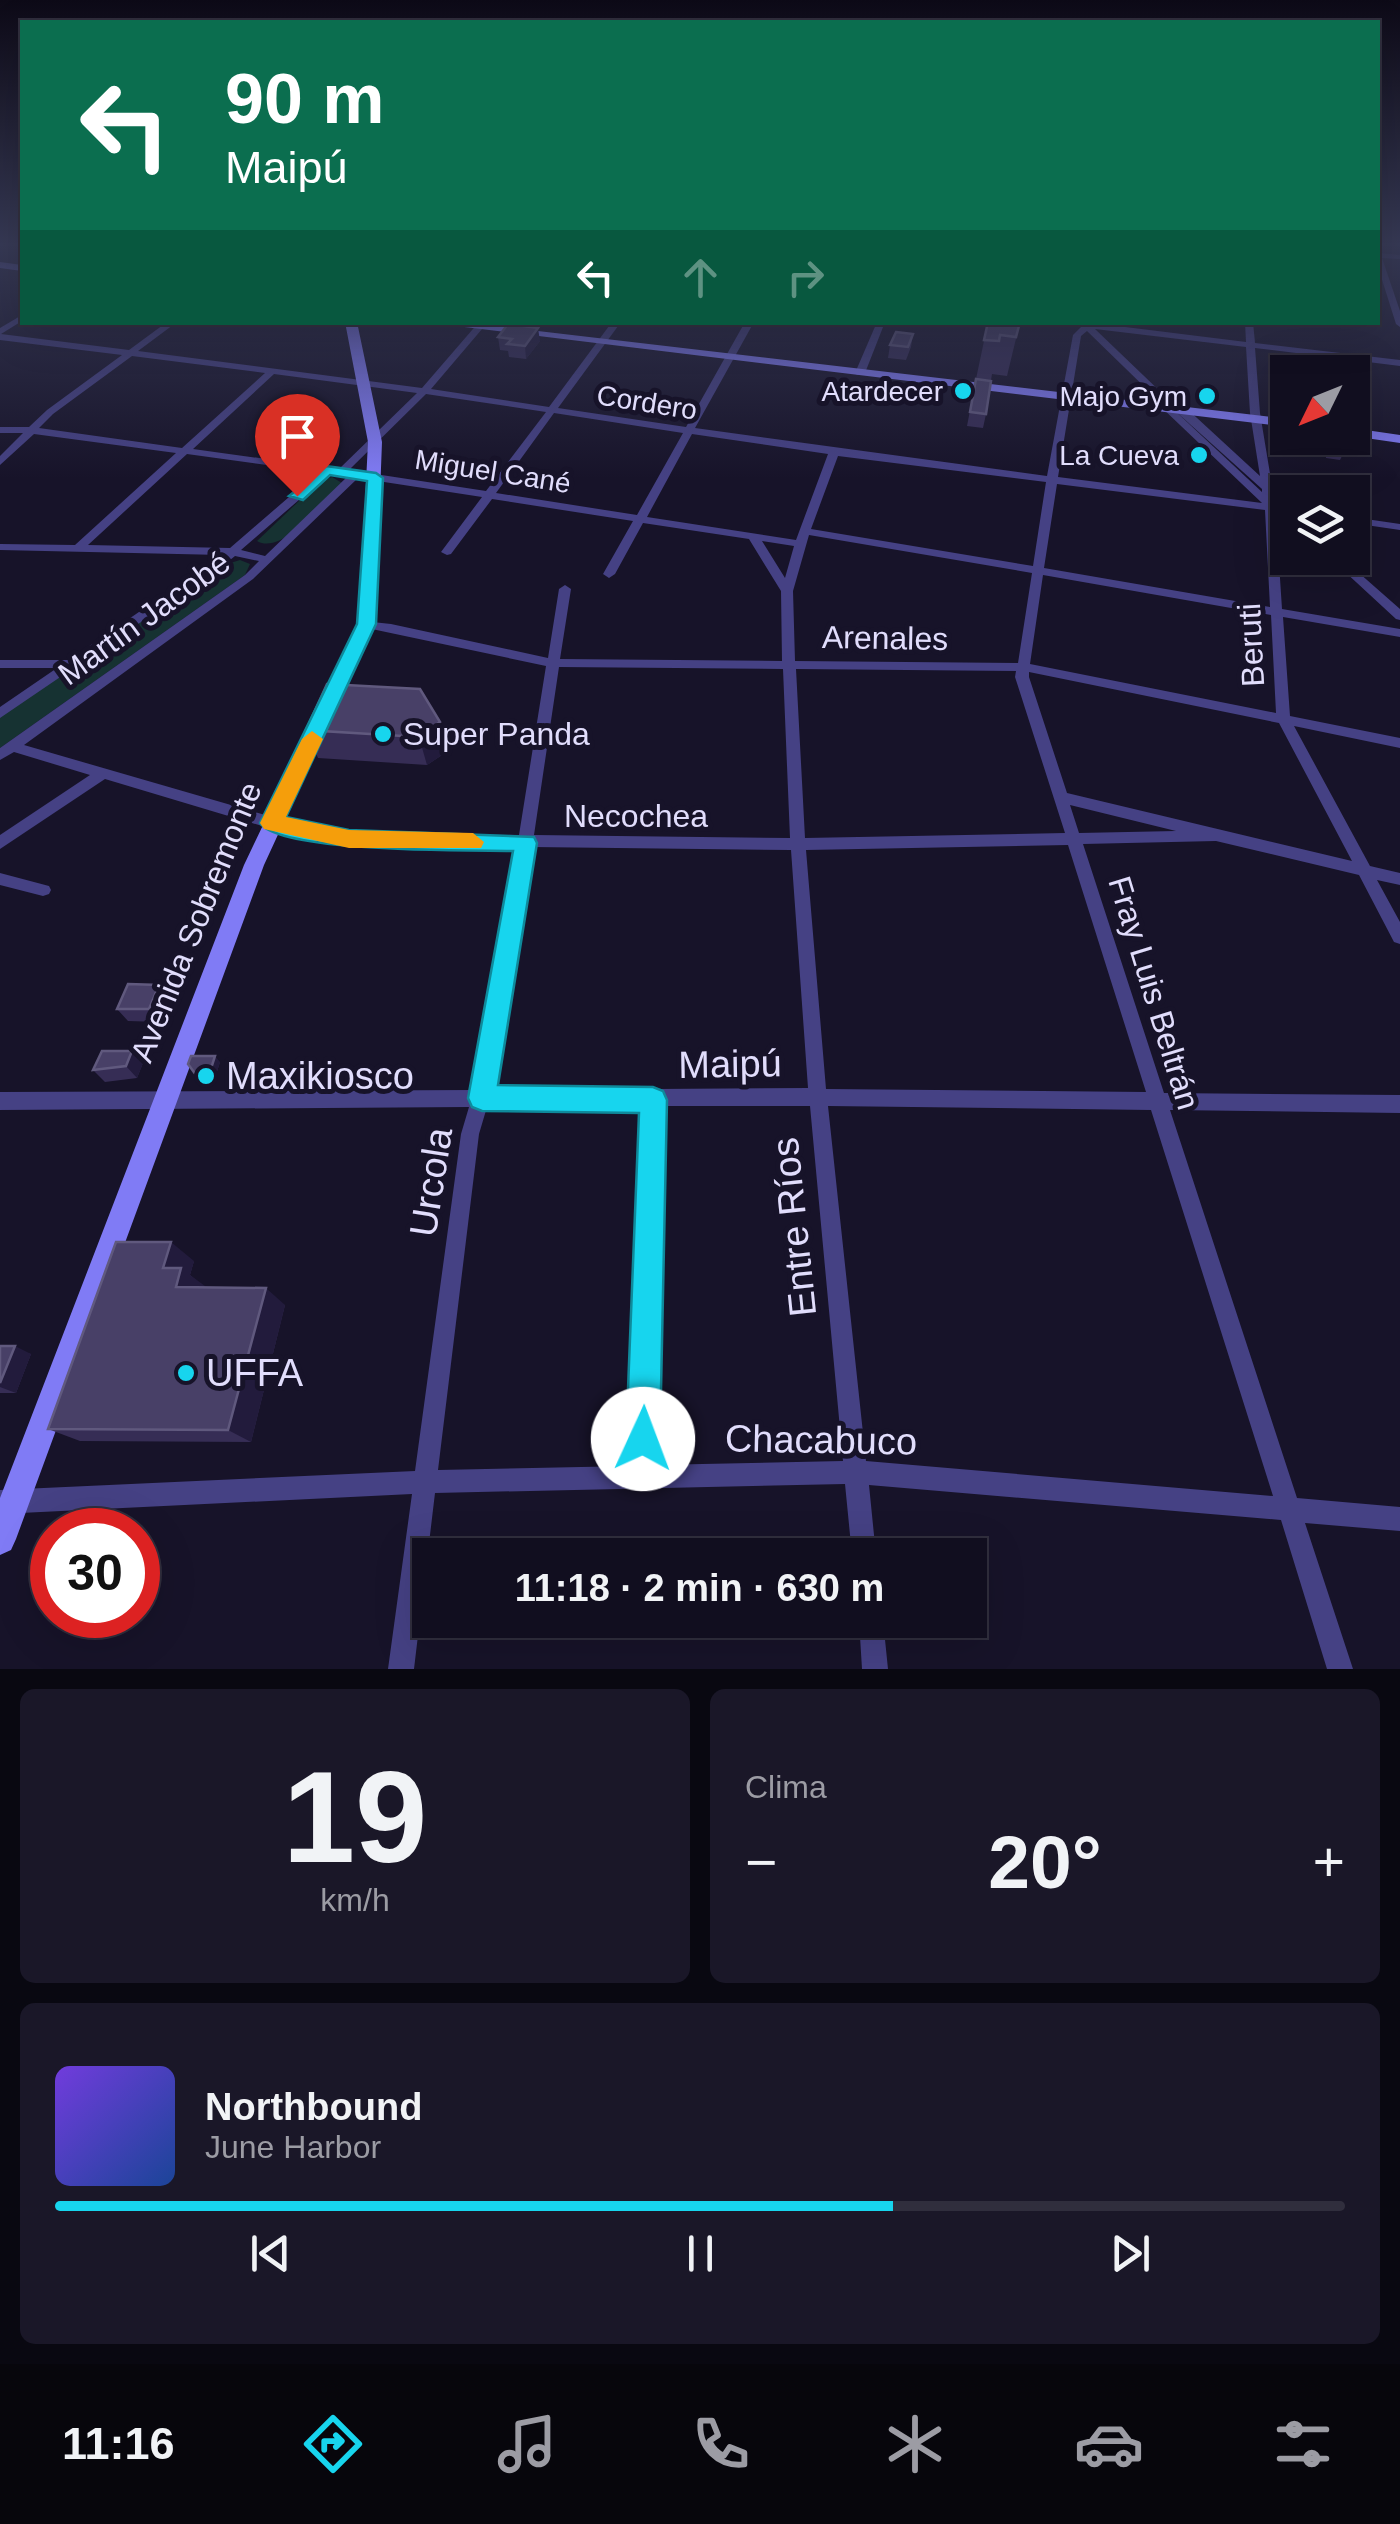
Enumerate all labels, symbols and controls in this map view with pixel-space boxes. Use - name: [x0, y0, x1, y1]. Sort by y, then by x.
- icon: left: [60, 60, 190, 190]
- text: 90 m: [225, 60, 385, 138]
- text: Maipú: [225, 142, 348, 193]
- icon: left: [568, 250, 623, 305]
- icon: ahead: [673, 250, 728, 305]
- icon: right: [778, 250, 833, 305]
- north arrow: [1270, 355, 1370, 455]
- map controls: [1270, 355, 1370, 575]
- place label: Atardecer: [822, 376, 943, 407]
- street label: Cordero: [595, 379, 699, 426]
- marker: Atardecer: [952, 380, 974, 402]
- place label: Majo Gym: [1059, 381, 1187, 412]
- marker: Majo Gym: [1196, 385, 1218, 407]
- pin: [255, 394, 340, 497]
- icon: arrive: [270, 409, 325, 464]
- place label: La Cueva: [1059, 440, 1179, 471]
- street label: Miguel Cané: [413, 444, 573, 499]
- marker: La Cueva: [1188, 444, 1210, 466]
- button: layers: [1270, 475, 1370, 575]
- street label: Martín Jacobé: [51, 544, 237, 692]
- street label: Beruti: [1231, 602, 1271, 688]
- street label: Arenales: [822, 619, 948, 657]
- place label: Super Panda: [403, 716, 590, 752]
- marker: Super Panda: [372, 723, 394, 745]
- street label: Avenida Sobremonte: [123, 777, 269, 1067]
- street label: Necochea: [564, 798, 708, 834]
- street label: Fray Luis Beltrán: [1101, 872, 1207, 1114]
- street label: Maipú: [678, 1042, 782, 1086]
- place label: Maxikiosco: [226, 1055, 414, 1097]
- marker: Maxikiosco: [195, 1065, 217, 1087]
- street label: Urcola: [402, 1124, 460, 1240]
- street label: Entre Ríos: [764, 1136, 824, 1318]
- place label: UFFA: [206, 1352, 304, 1394]
- marker: UFFA: [175, 1362, 197, 1384]
- position arrow: [591, 1387, 695, 1491]
- street label: Chacabuco: [725, 1417, 917, 1463]
- speed limit sign: 30: [30, 1508, 160, 1638]
- text: 11:18 · 2 min · 630 m: [515, 1567, 884, 1609]
- text: 19: [283, 1744, 427, 1890]
- text: Clima: [745, 1769, 827, 1805]
- text: 20°: [988, 1820, 1102, 1904]
- text: −: [745, 1831, 777, 1893]
- text: +: [1313, 1831, 1345, 1893]
- text: km/h: [320, 1882, 390, 1918]
- text: Northbound: [205, 2086, 422, 2128]
- text: June Harbor: [205, 2129, 381, 2165]
- icon: previous: [243, 2226, 298, 2281]
- icon: pause: [673, 2226, 728, 2281]
- icon: next: [1103, 2226, 1158, 2281]
- icon: directions: [298, 2409, 368, 2479]
- icon: music: [492, 2409, 562, 2479]
- icon: phone: [686, 2409, 756, 2479]
- icon: climate: [880, 2409, 950, 2479]
- icon: car: [1074, 2409, 1144, 2479]
- icon: filters: [1268, 2409, 1338, 2479]
- text: 11:16: [62, 2418, 175, 2469]

